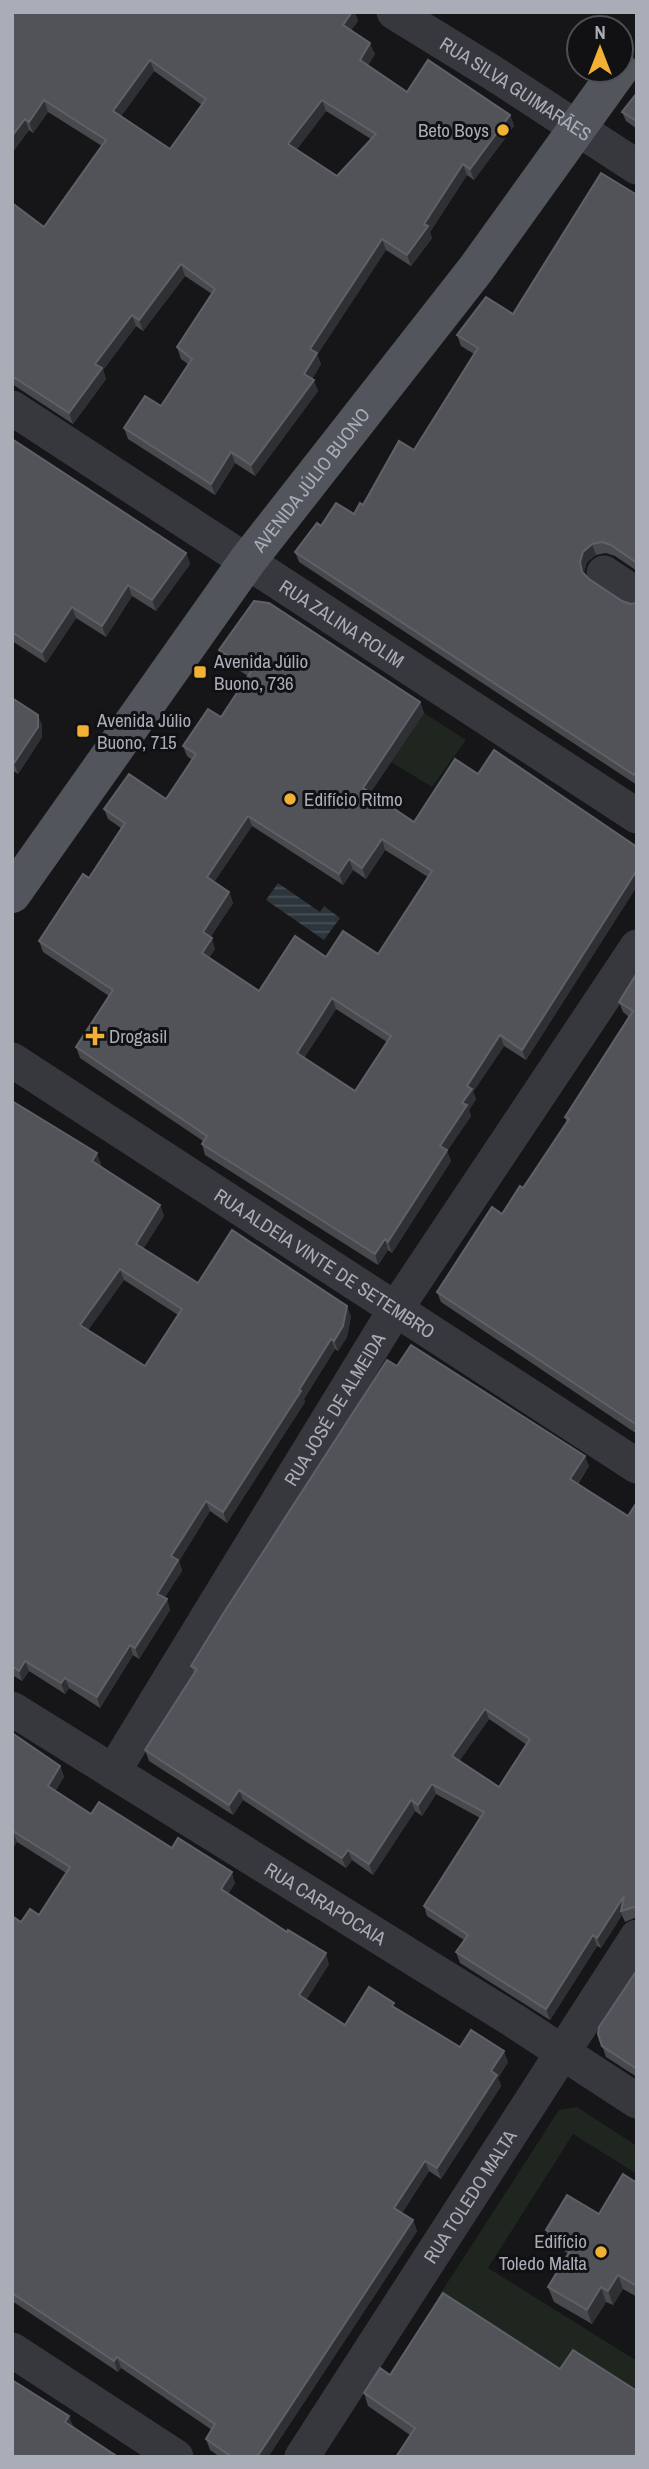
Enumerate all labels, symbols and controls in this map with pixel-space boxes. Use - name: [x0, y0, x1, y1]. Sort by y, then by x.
- north arrow: [565, 14, 635, 84]
- text: N: [594, 19, 606, 45]
- street label: RUA SILVA GUIMARÃES: [435, 30, 597, 147]
- place label: Beto Boys: [418, 117, 489, 143]
- marker: Beto Boys: [495, 122, 511, 138]
- street label: AVENIDA JÚLIO BUONO: [246, 402, 376, 558]
- street label: RUA ZALINA ROLIM: [275, 573, 409, 674]
- place label: Avenida Júlio Buono, 736: [213, 648, 308, 696]
- marker: Avenida Júlio Buono, 736: [192, 664, 208, 680]
- place label: Avenida Júlio Buono, 715: [96, 707, 191, 755]
- marker: Avenida Júlio Buono, 715: [75, 723, 91, 739]
- place label: Edifício Ritmo: [304, 786, 403, 812]
- marker: Edifício Ritmo: [282, 791, 298, 807]
- place label: Drogasil: [109, 1023, 167, 1049]
- marker: Drogasil: [87, 1028, 103, 1044]
- street label: RUA ALDEIA VINTE DE SETEMBRO: [209, 1182, 440, 1344]
- street label: RUA JOSÉ DE ALMEIDA: [278, 1327, 391, 1491]
- street label: RUA CARAPOCAIA: [260, 1856, 392, 1952]
- street label: RUA TOLEDO MALTA: [417, 2124, 523, 2268]
- place label: Edifício Toledo Malta: [499, 2228, 587, 2276]
- marker: Edifício Toledo Malta: [593, 2244, 609, 2260]

